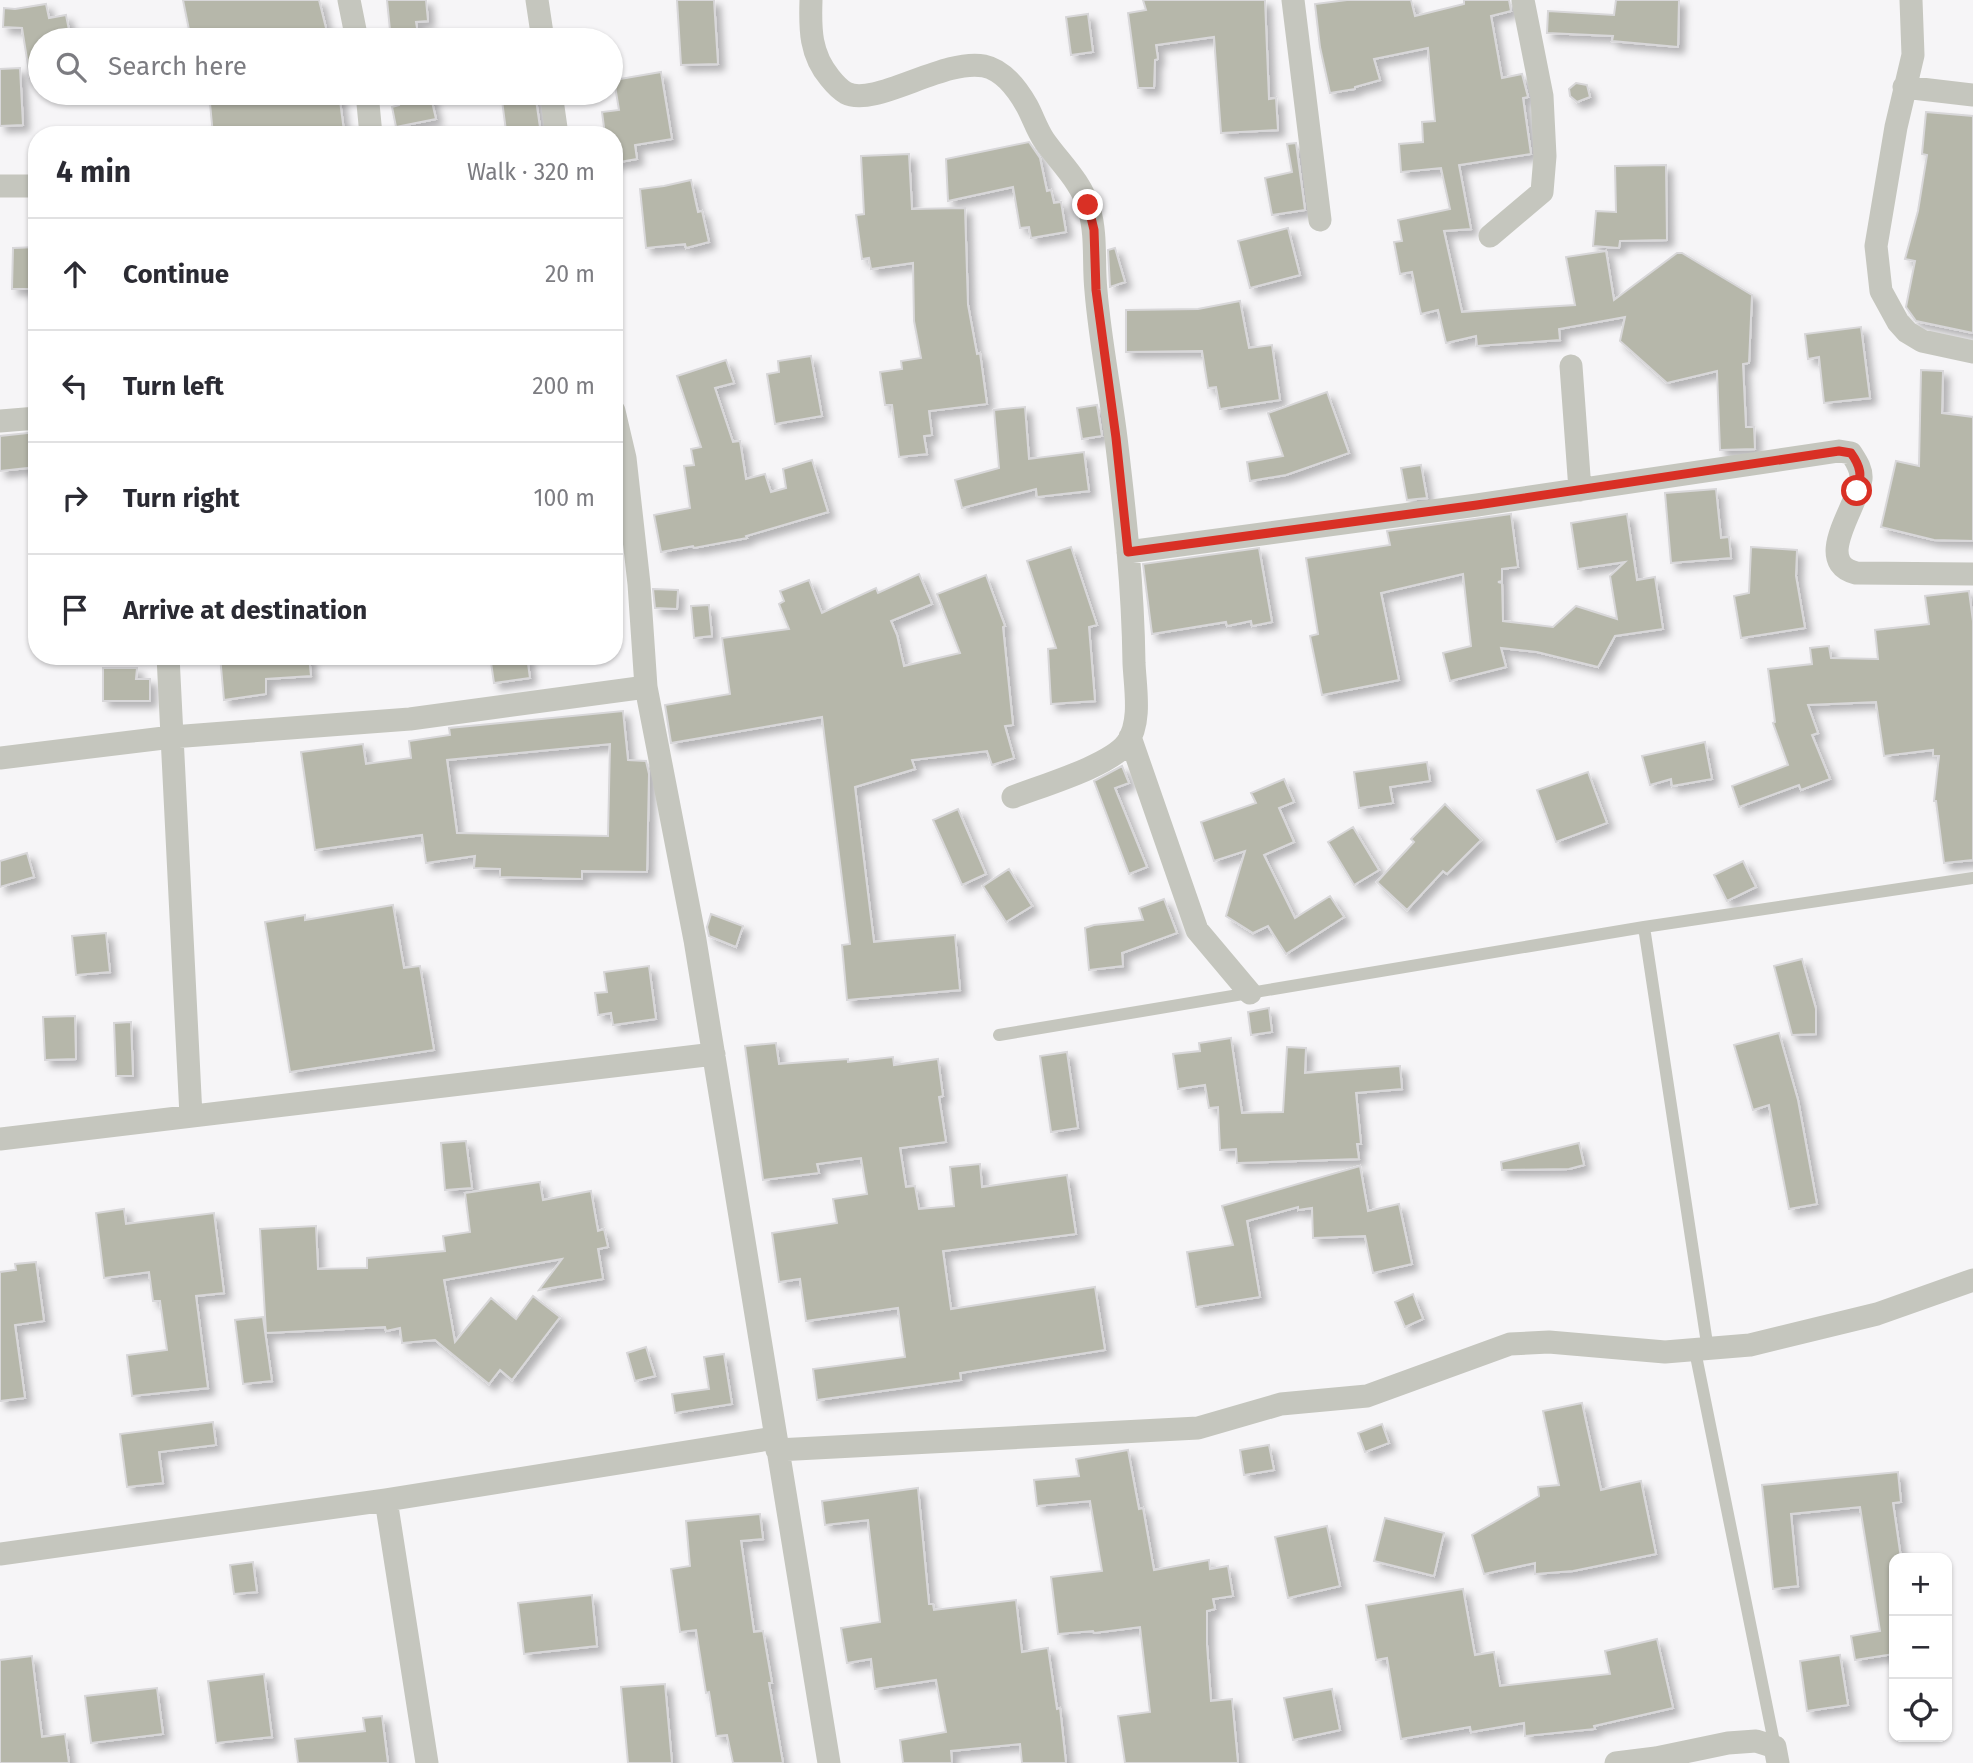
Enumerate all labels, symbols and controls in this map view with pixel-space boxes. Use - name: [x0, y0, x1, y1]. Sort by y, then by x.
- search box: [28, 28, 623, 105]
- icon: search: [52, 48, 90, 86]
- text: Search here: [108, 51, 247, 82]
- text: 4 min: [56, 154, 131, 190]
- text: Walk · 320 m: [467, 158, 595, 186]
- route end: [1072, 189, 1103, 220]
- icon: ahead: [56, 255, 94, 293]
- text: Continue: [123, 259, 229, 290]
- text: 20 m: [545, 260, 595, 288]
- icon: left: [56, 367, 94, 405]
- text: Turn left: [123, 371, 224, 402]
- text: 200 m: [532, 372, 595, 400]
- route start: [1841, 475, 1872, 506]
- icon: right: [56, 479, 94, 517]
- text: Turn right: [123, 483, 240, 514]
- text: 100 m: [534, 484, 595, 512]
- icon: arrive: [56, 591, 94, 629]
- text: Arrive at destination: [123, 595, 367, 626]
- map controls: [1889, 1553, 1952, 1742]
- button: +: [1889, 1553, 1952, 1616]
- button: −: [1889, 1616, 1952, 1679]
- button: locate: [1889, 1679, 1952, 1742]

